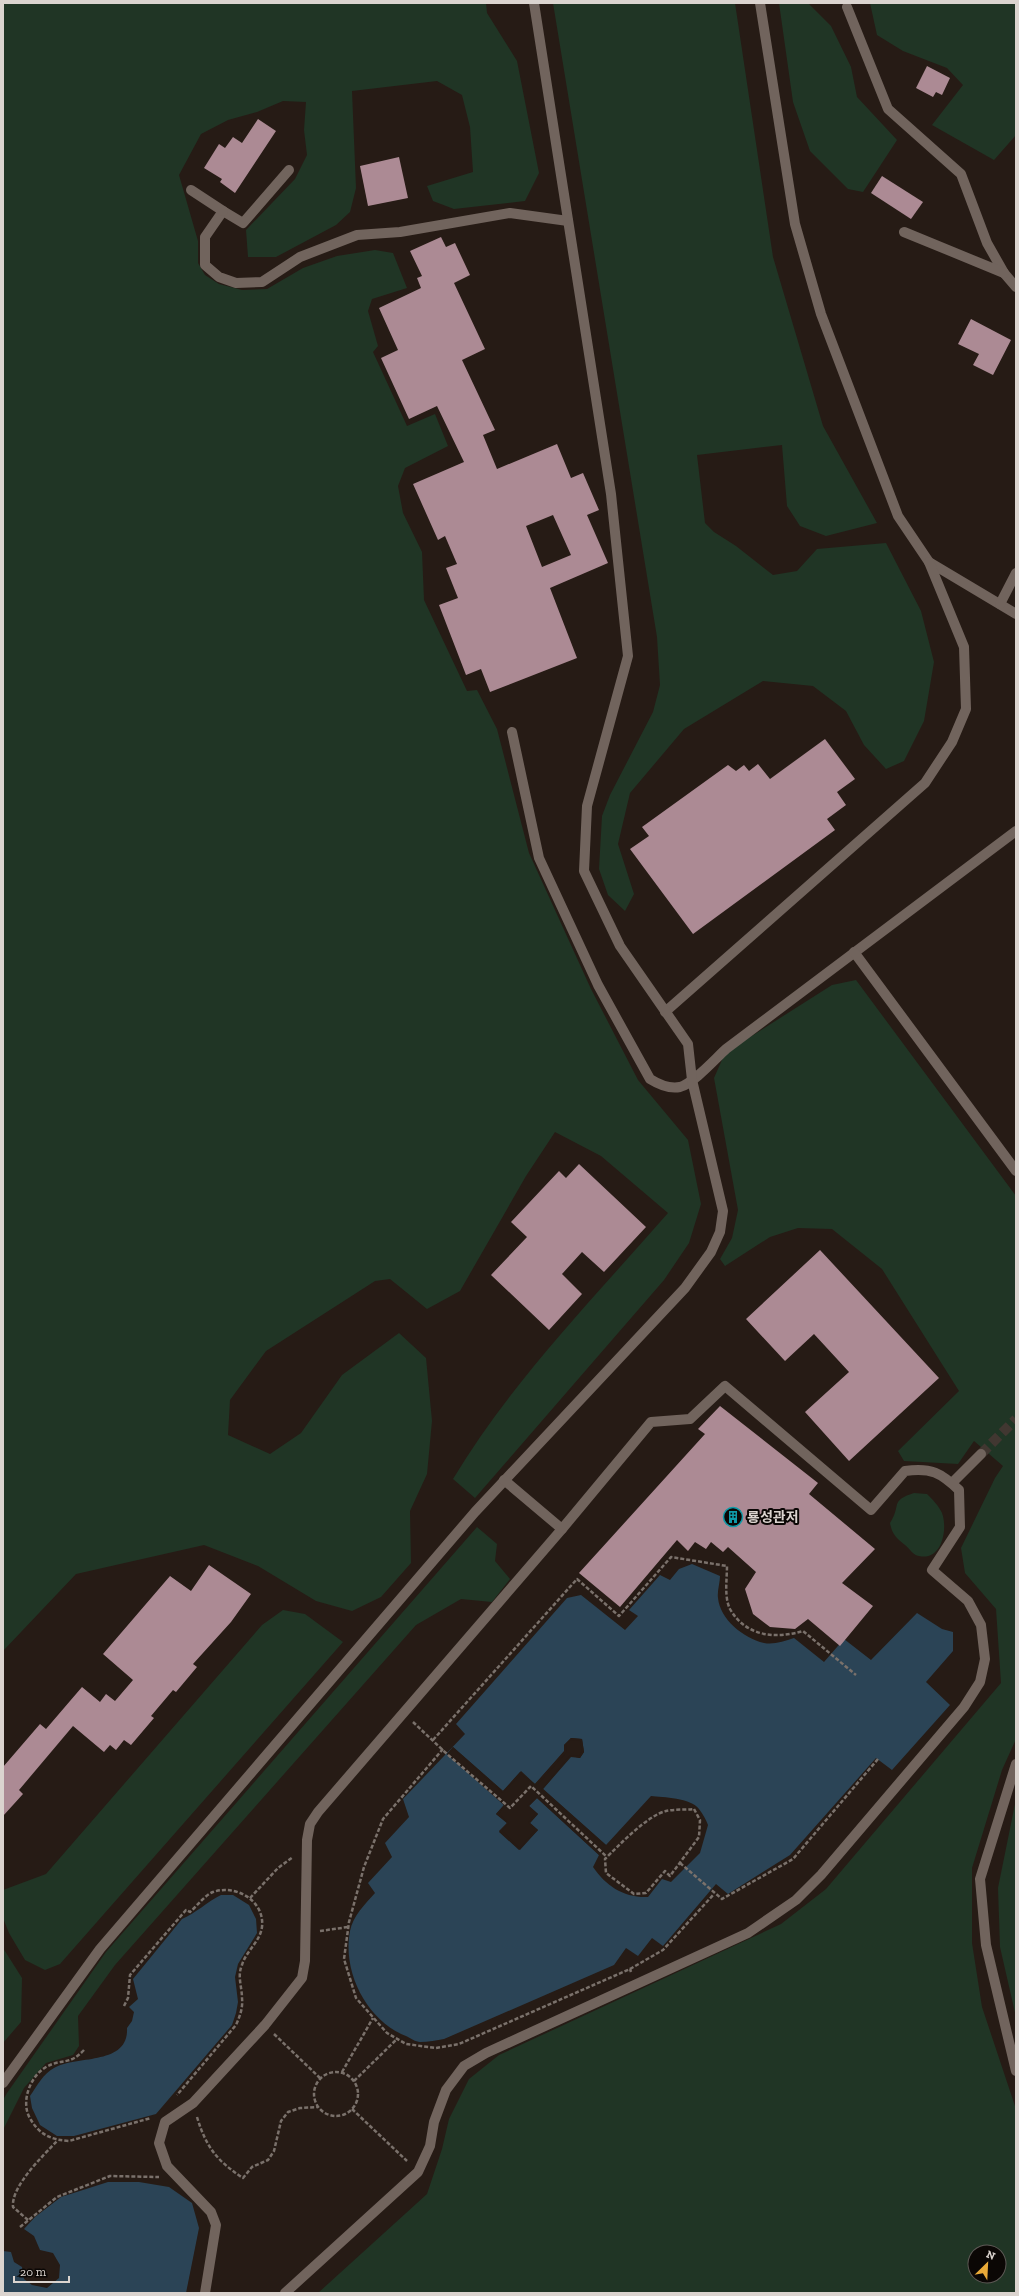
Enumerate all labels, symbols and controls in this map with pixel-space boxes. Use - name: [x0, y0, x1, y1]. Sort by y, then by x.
- building icon: 룡성관저: [722, 1506, 744, 1528]
- place label: 룡성관저: [747, 1509, 799, 1526]
- north arrow: [967, 2244, 1007, 2284]
- text: N: [984, 2248, 998, 2263]
- scale bar: [14, 2258, 69, 2284]
- text: 20 m: [20, 2265, 47, 2279]

